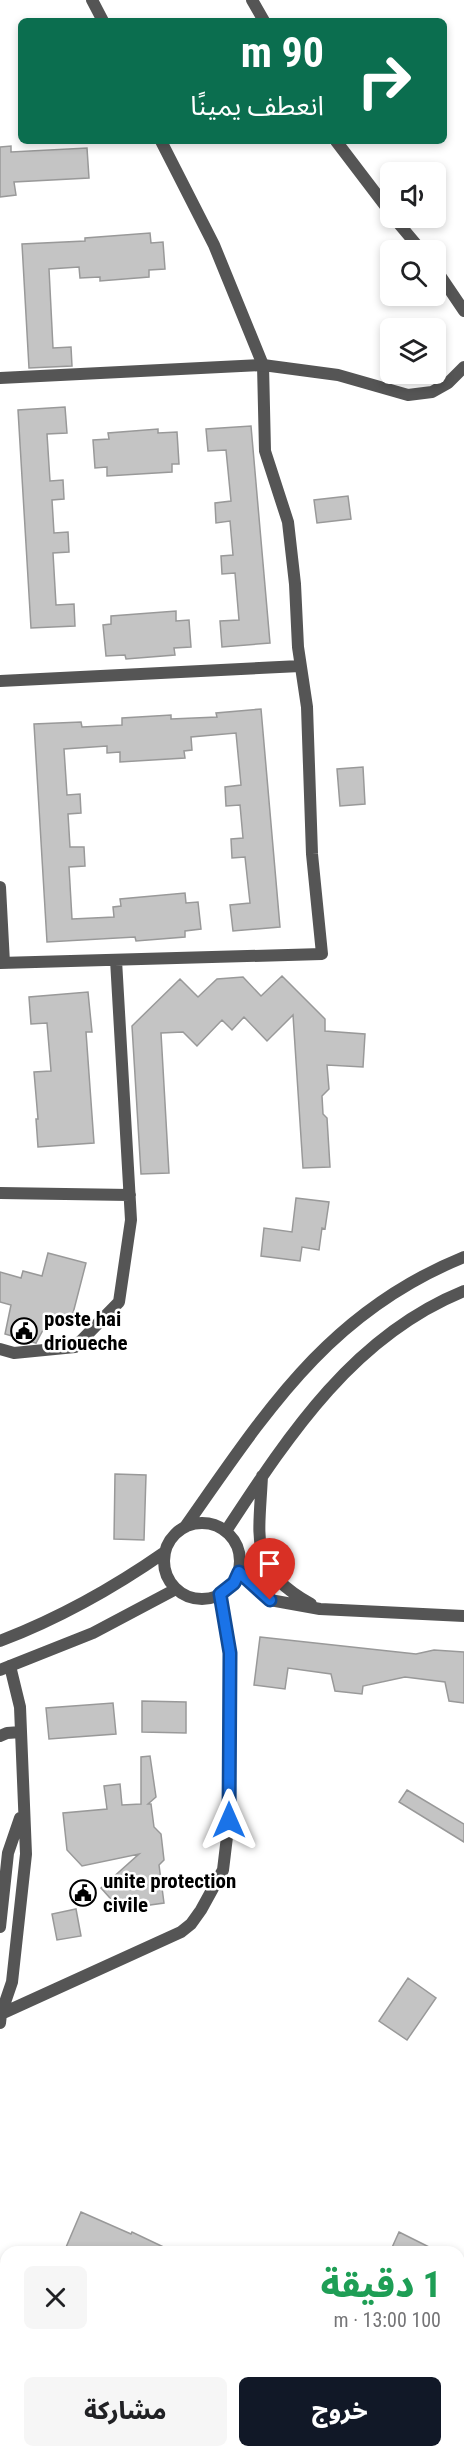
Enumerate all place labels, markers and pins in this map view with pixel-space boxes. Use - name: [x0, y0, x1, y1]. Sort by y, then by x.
- place label: poste hai drioueche: [44, 1307, 128, 1355]
- public building icon: poste hai drioueche: [9, 1316, 39, 1346]
- pin: [244, 1538, 295, 1600]
- place label: unite protection civile: [103, 1869, 236, 1917]
- public building icon: unite protection civile: [68, 1878, 98, 1908]

